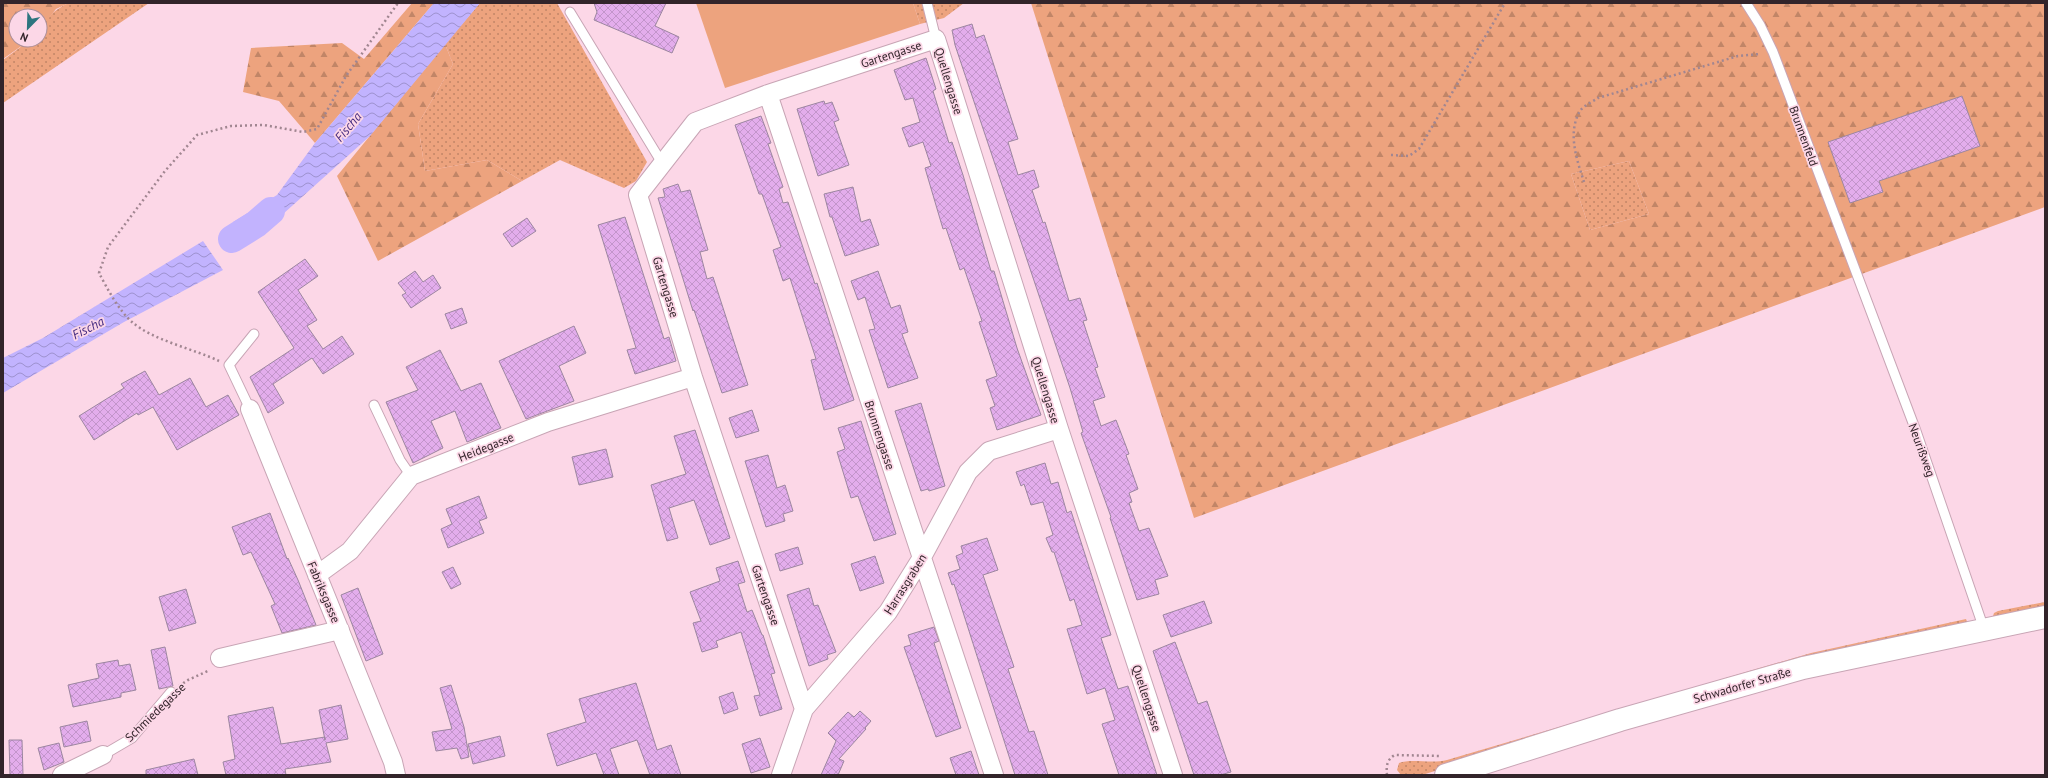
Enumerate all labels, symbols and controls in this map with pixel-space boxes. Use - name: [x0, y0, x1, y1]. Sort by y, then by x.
- north arrow: [8, 8, 48, 48]
- text: N: [18, 29, 30, 45]
- street label: Gartengasse: [859, 37, 923, 71]
- street label: Quellengasse: [932, 46, 966, 116]
- street label: Brunnenfeld: [1786, 104, 1822, 168]
- water label: Fischa: [331, 108, 366, 145]
- street label: Gartengasse: [650, 255, 682, 319]
- water label: Fischa: [69, 312, 107, 343]
- street label: Quellengasse: [1029, 355, 1063, 425]
- street label: Brunnengasse: [862, 398, 898, 472]
- street label: Neurißweg: [1905, 421, 1939, 479]
- street label: Heidegasse: [456, 429, 516, 465]
- street label: Harrasgraben: [880, 551, 930, 617]
- street label: Fabriksgasse: [304, 559, 344, 625]
- street label: Gartengasse: [749, 563, 783, 627]
- street label: Quellengasse: [1129, 663, 1165, 733]
- street label: Schwadorfer Straße: [1691, 664, 1793, 706]
- street label: Schmiedegasse: [122, 679, 188, 745]

